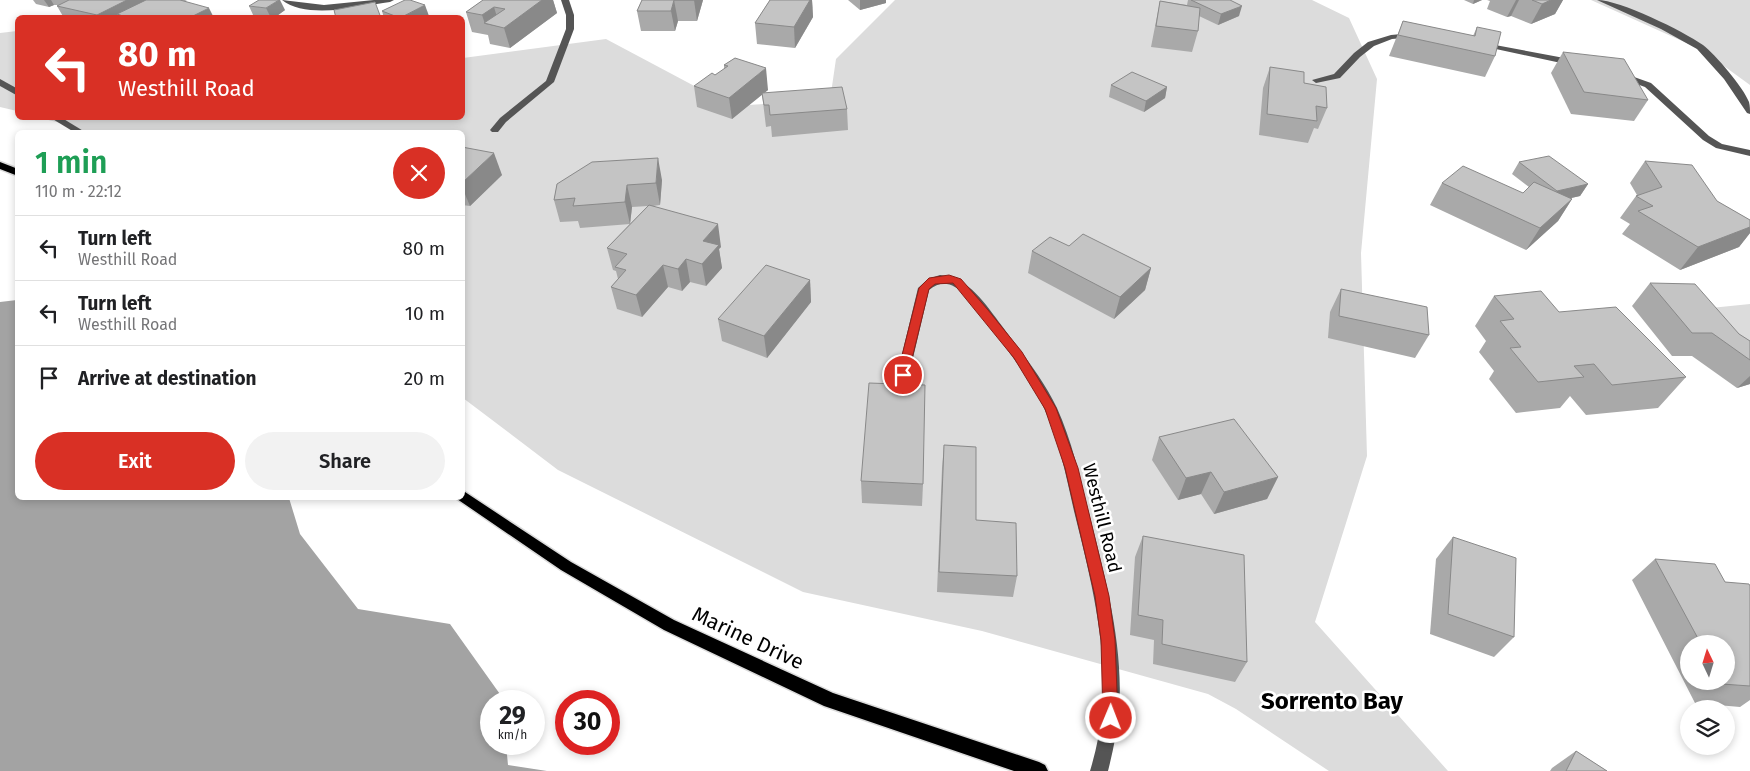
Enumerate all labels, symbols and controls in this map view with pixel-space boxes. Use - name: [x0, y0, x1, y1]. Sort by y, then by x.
- text: 80 m: [118, 33, 197, 75]
- icon: left: [35, 35, 100, 100]
- text: Westhill Road: [118, 75, 255, 102]
- text: 1 min: [35, 145, 107, 181]
- button: close: [393, 147, 445, 199]
- text: 110 m · 22:12: [35, 182, 122, 201]
- text: Turn left: [78, 227, 152, 250]
- icon: left: [35, 234, 63, 262]
- text: 80 m: [403, 237, 445, 260]
- text: Westhill Road: [78, 250, 177, 269]
- text: Turn left: [78, 292, 152, 315]
- icon: left: [35, 299, 63, 327]
- text: 10 m: [405, 302, 445, 325]
- text: Westhill Road: [78, 315, 177, 334]
- pin: [882, 354, 924, 396]
- icon: arrive: [889, 361, 917, 389]
- icon: arrive: [35, 364, 63, 392]
- text: Arrive at destination: [78, 367, 257, 390]
- text: 20 m: [404, 367, 445, 390]
- button: Exit: [35, 432, 235, 490]
- button: Share: [245, 432, 445, 490]
- street label: Westhill Road: [1078, 461, 1126, 575]
- street label: Marine Drive: [688, 601, 808, 675]
- north arrow: [1680, 635, 1735, 690]
- map controls: [1680, 635, 1735, 755]
- district label: Sorrento Bay: [1261, 687, 1404, 715]
- speed limit sign: 30: [555, 690, 620, 755]
- position arrow: [1084, 691, 1136, 743]
- button: layers: [1680, 700, 1735, 755]
- text: 29: [499, 701, 526, 731]
- text: km/h: [498, 728, 527, 742]

